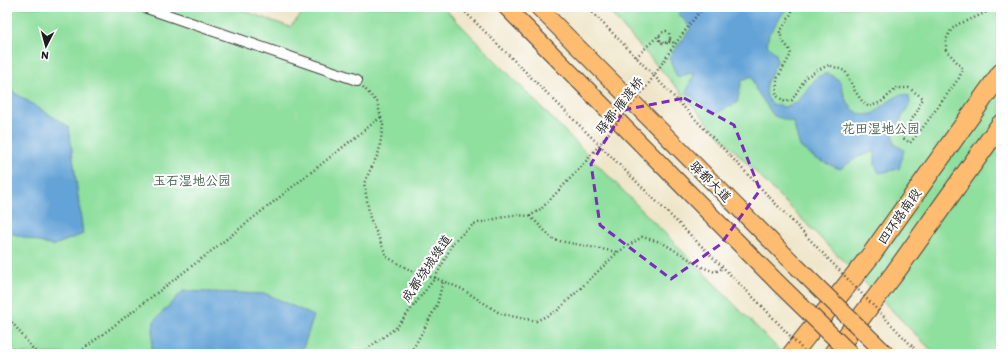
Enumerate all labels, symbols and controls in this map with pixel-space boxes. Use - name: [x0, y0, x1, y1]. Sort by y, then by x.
- north arrow: [26, 26, 66, 66]
- text: N: [41, 49, 49, 62]
- street label: 驿都·雁渡桥: [593, 74, 646, 137]
- park label: 花田湿地公园: [842, 121, 920, 136]
- street label: 驿都大道: [687, 158, 734, 205]
- park label: 玉石湿地公园: [153, 173, 231, 188]
- street label: 四环路南段: [875, 185, 924, 247]
- street label: 成都绕城绿道: [398, 232, 454, 305]

